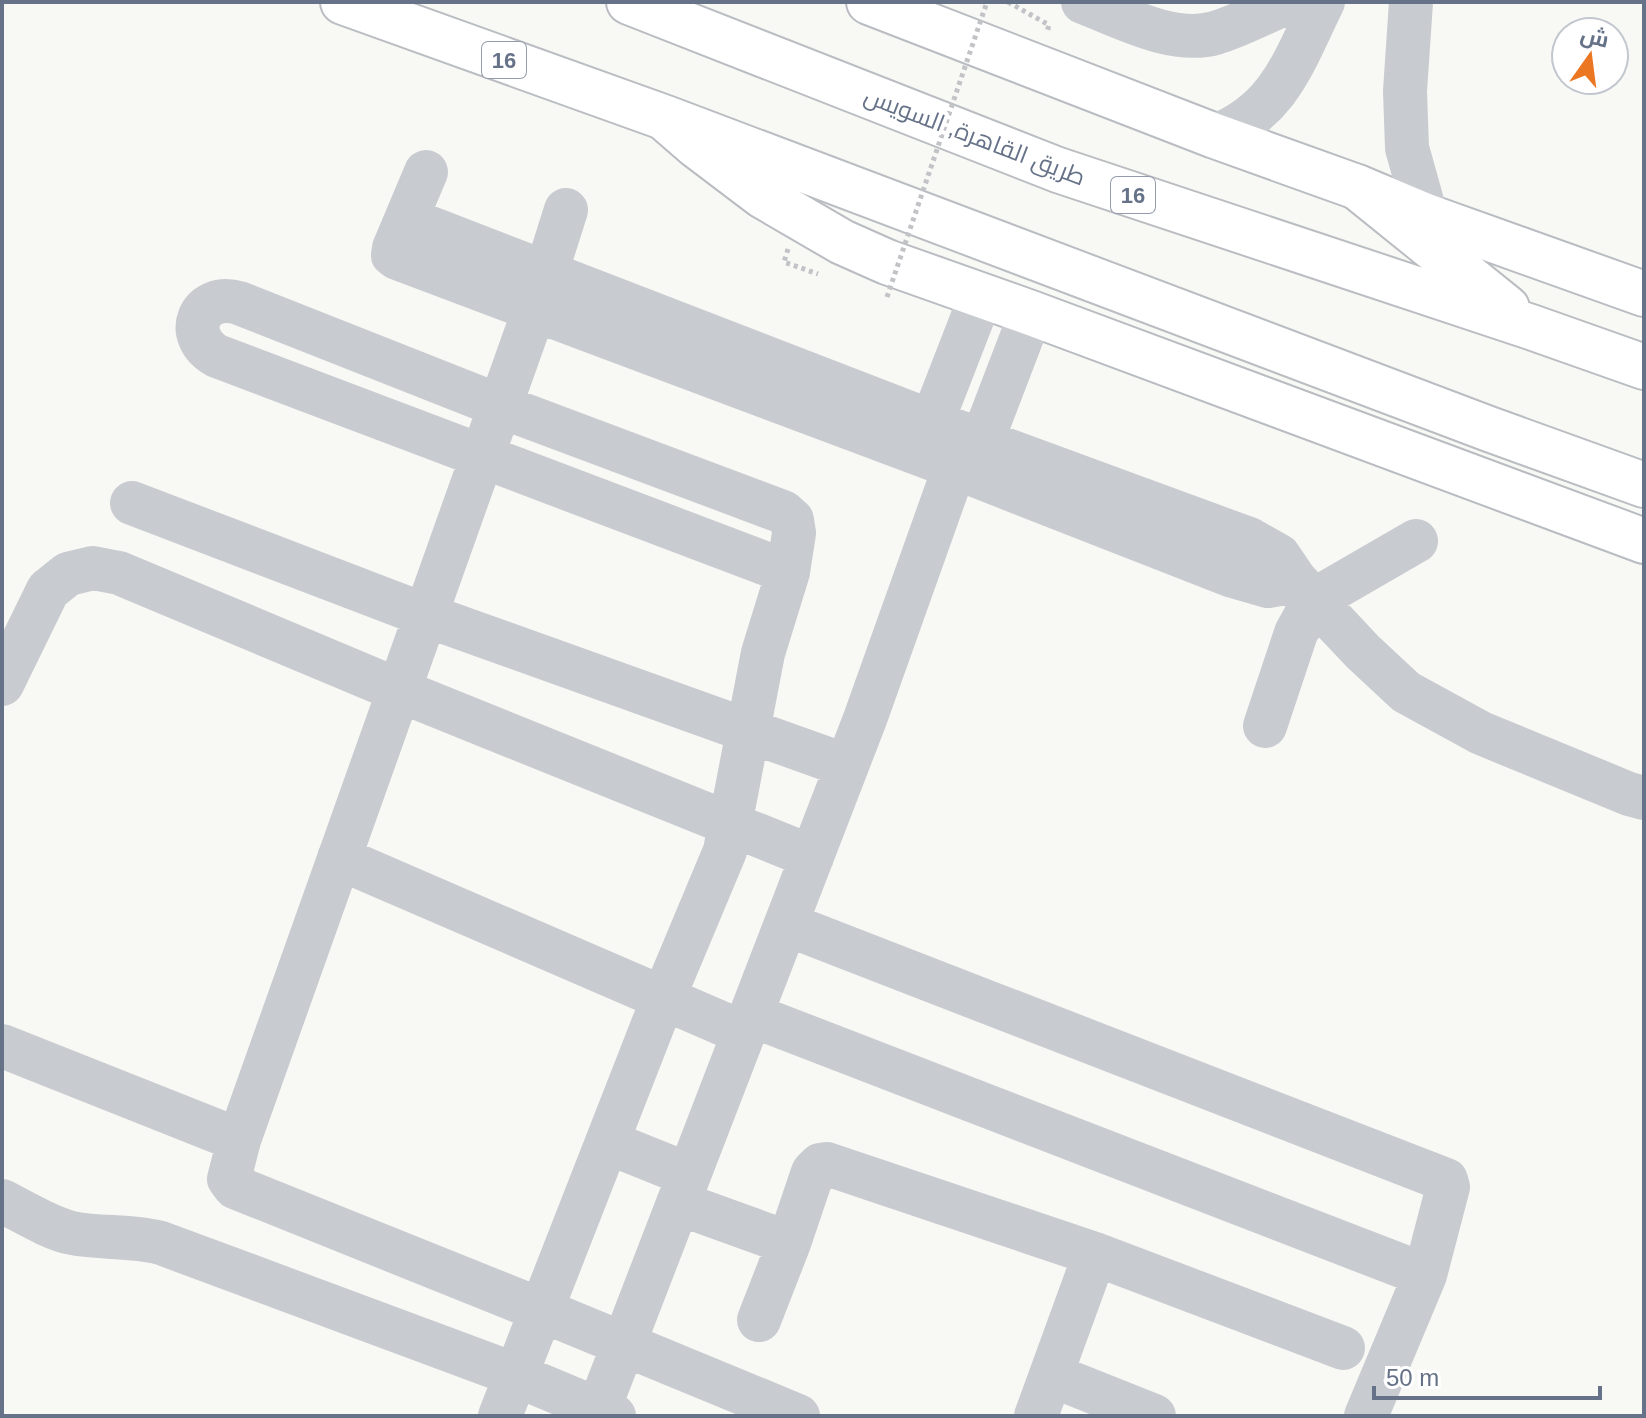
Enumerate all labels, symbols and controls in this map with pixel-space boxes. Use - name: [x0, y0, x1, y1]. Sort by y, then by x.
- north arrow: [1550, 16, 1630, 96]
- text: ش: [1578, 22, 1611, 54]
- road number: 16: [482, 42, 526, 78]
- street label: طريق القاهرة, السويس: [860, 81, 1089, 192]
- road number: 16: [1111, 177, 1155, 213]
- scale bar: [1374, 1350, 1600, 1400]
- text: 50 m: [1386, 1364, 1439, 1391]

